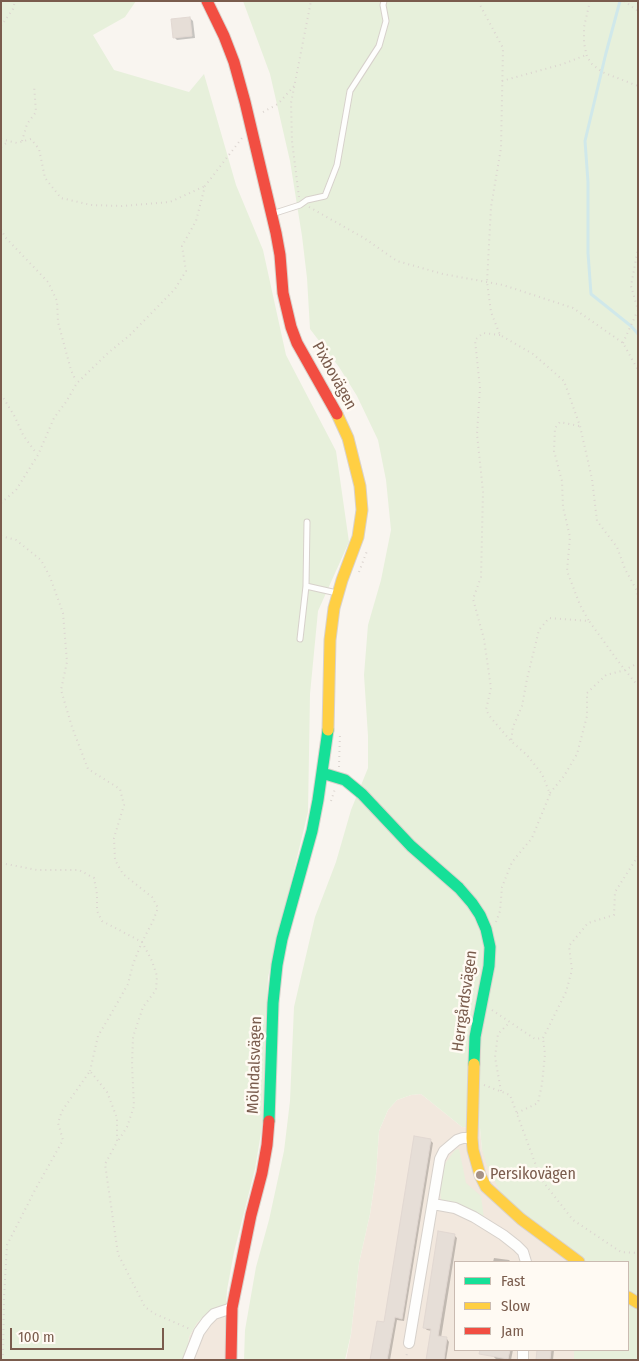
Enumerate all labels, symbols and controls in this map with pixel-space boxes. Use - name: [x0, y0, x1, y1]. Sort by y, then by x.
- street label: Pixbovägen: [308, 339, 360, 413]
- street label: Herrgårdsvägen: [448, 949, 482, 1053]
- street label: Mölndalsvägen: [244, 1016, 266, 1114]
- place label: Persikovägen: [490, 1165, 576, 1185]
- marker: Persikovägen: [474, 1169, 486, 1181]
- legend: [454, 1261, 629, 1351]
- text: Fast: [501, 1272, 525, 1290]
- text: Slow: [501, 1297, 530, 1315]
- scale bar: [12, 1318, 166, 1350]
- text: Jam: [501, 1322, 524, 1340]
- text: 100 m: [18, 1328, 55, 1346]

